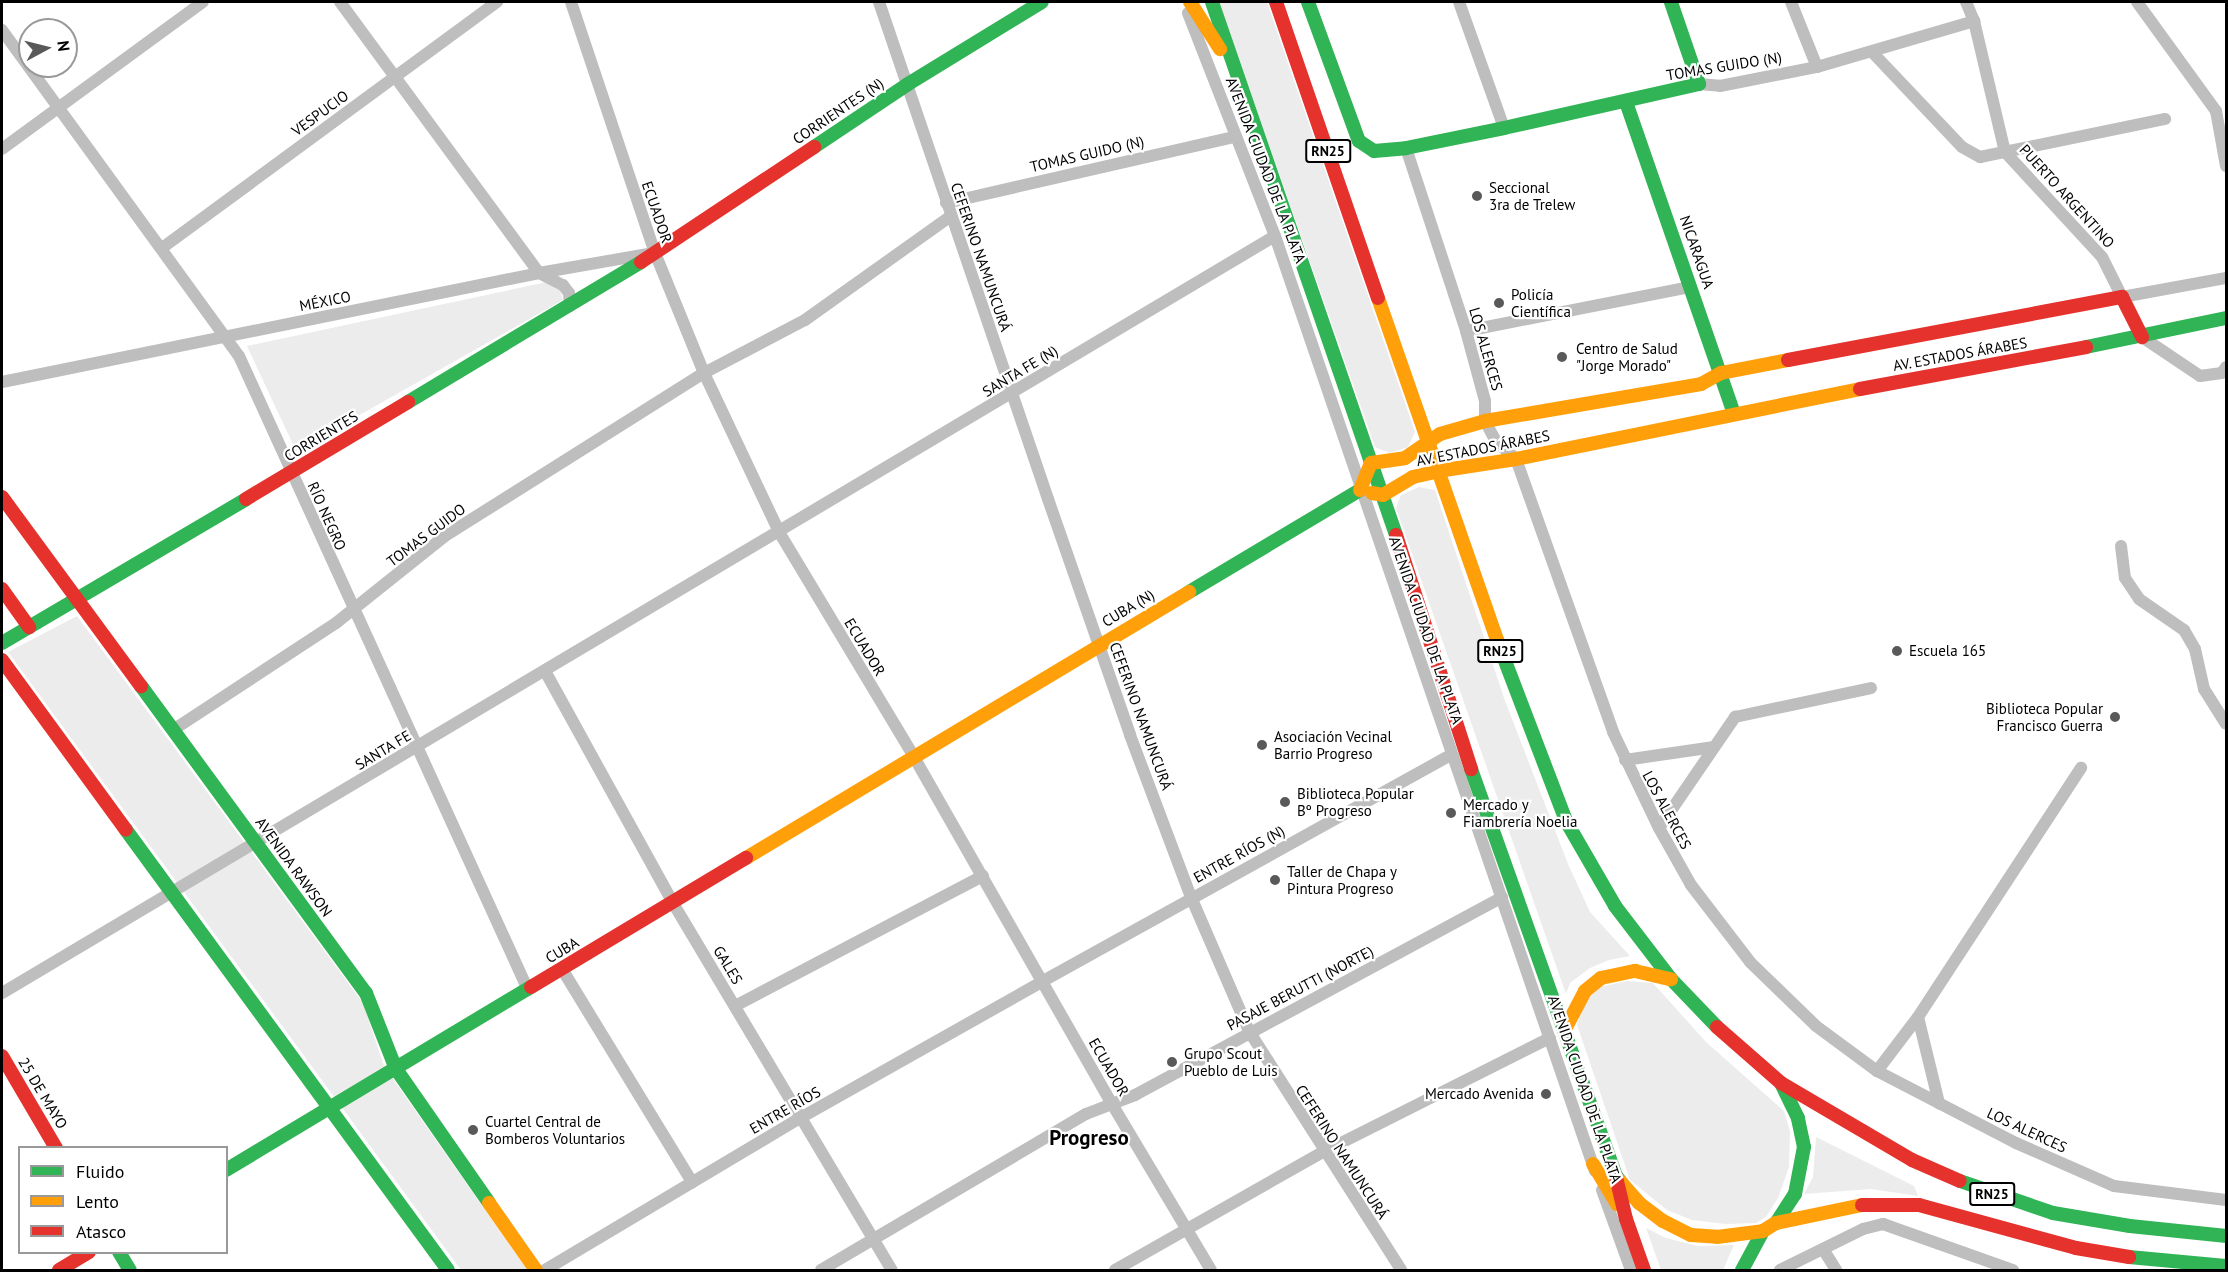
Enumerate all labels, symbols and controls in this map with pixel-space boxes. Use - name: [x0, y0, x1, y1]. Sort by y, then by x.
- north arrow: [18, 18, 78, 78]
- text: N: [53, 40, 74, 52]
- street label: TOMAS GUIDO (N): [1665, 48, 1783, 84]
- street label: CORRIENTES (N): [789, 74, 887, 148]
- street label: AVENIDA CIUDAD DE LA PLATA: [1222, 74, 1310, 266]
- street label: VESPUCIO: [288, 86, 352, 140]
- street label: TOMAS GUIDO (N): [1028, 132, 1146, 176]
- road number: RN25: [1304, 140, 1352, 162]
- street label: PUERTO ARGENTINO: [2016, 140, 2118, 252]
- place label: Seccional 3ra de Trelew: [1489, 178, 1576, 213]
- street label: ECUADOR: [638, 179, 676, 245]
- street label: CEFERINO NAMUNCURÁ: [947, 180, 1015, 334]
- marker: Seccional 3ra de Trelew: [1470, 189, 1484, 203]
- street label: NICARAGUA: [1676, 213, 1718, 291]
- place label: Policía Científica: [1511, 285, 1571, 320]
- street label: MÉXICO: [298, 287, 352, 315]
- marker: Policía Científica: [1492, 296, 1506, 310]
- street label: LOS ALERCES: [1465, 305, 1507, 393]
- street label: AV. ESTADOS ÁRABES: [1891, 333, 2029, 375]
- place label: Centro de Salud "Jorge Morado": [1576, 339, 1678, 374]
- street label: SANTA FE (N): [979, 341, 1061, 401]
- marker: Centro de Salud "Jorge Morado": [1553, 348, 1571, 366]
- street label: CORRIENTES: [281, 407, 361, 465]
- street label: AV. ESTADOS ÁRABES: [1414, 426, 1552, 470]
- street label: RÍO NEGRO: [304, 479, 350, 553]
- street label: TOMAS GUIDO: [383, 500, 469, 570]
- street label: AVENIDA CIUDAD DE LA PLATA: [1385, 533, 1467, 727]
- street label: CUBA (N): [1098, 585, 1158, 631]
- street label: ECUADOR: [841, 615, 889, 679]
- street label: CEFERINO NAMUNCURÁ: [1106, 639, 1176, 793]
- road number: RN25: [1476, 640, 1524, 662]
- place label: Escuela 165: [1909, 642, 1986, 660]
- marker: Escuela 165: [1890, 644, 1904, 658]
- place label: Biblioteca Popular Francisco Guerra: [1986, 699, 2103, 734]
- marker: Biblioteca Popular Francisco Guerra: [2108, 710, 2122, 724]
- street label: SANTA FE: [351, 726, 415, 774]
- place label: Asociación Vecinal Barrio Progreso: [1274, 727, 1392, 762]
- marker: Asociación Vecinal Barrio Progreso: [1255, 738, 1269, 752]
- street label: LOS ALERCES: [1639, 768, 1695, 852]
- place label: Biblioteca Popular Bº Progreso: [1297, 784, 1414, 819]
- marker: Biblioteca Popular Bº Progreso: [1278, 795, 1292, 809]
- place label: Mercado y Fiambrería Noelia: [1463, 795, 1577, 830]
- marker: Mercado y Fiambrería Noelia: [1444, 806, 1458, 820]
- street label: AVENIDA RAWSON: [252, 814, 336, 920]
- street label: ENTRE RÍOS (N): [1190, 822, 1288, 886]
- place label: Taller de Chapa y Pintura Progreso: [1287, 862, 1397, 897]
- marker: Taller de Chapa y Pintura Progreso: [1268, 873, 1282, 887]
- street label: CUBA: [542, 933, 582, 967]
- street label: GALES: [710, 942, 746, 988]
- street label: PASAJE BERUTTI (NORTE): [1224, 942, 1376, 1034]
- street label: AVENIDA CIUDAD DE LA PLATA: [1544, 992, 1626, 1186]
- street label: ECUADOR: [1085, 1035, 1133, 1099]
- place label: Grupo Scout Pueblo de Luis: [1184, 1044, 1278, 1079]
- street label: 25 DE MAYO: [15, 1054, 71, 1132]
- marker: Grupo Scout Pueblo de Luis: [1165, 1055, 1179, 1069]
- street label: ENTRE RÍOS: [746, 1082, 824, 1138]
- street label: CEFERINO NAMUNCURÁ: [1292, 1082, 1392, 1222]
- place label: Mercado Avenida: [1424, 1085, 1534, 1103]
- marker: Mercado Avenida: [1539, 1087, 1553, 1101]
- street label: LOS ALERCES: [1984, 1104, 2070, 1156]
- place label: Cuartel Central de Bomberos Voluntarios: [485, 1112, 626, 1147]
- marker: Cuartel Central de Bomberos Voluntarios: [466, 1123, 480, 1137]
- district label: Progreso: [1049, 1125, 1129, 1151]
- legend: [18, 1146, 228, 1254]
- text: Fluido: [76, 1160, 124, 1183]
- road number: RN25: [1968, 1183, 2016, 1205]
- text: Lento: [76, 1190, 119, 1213]
- text: Atasco: [76, 1220, 126, 1243]

